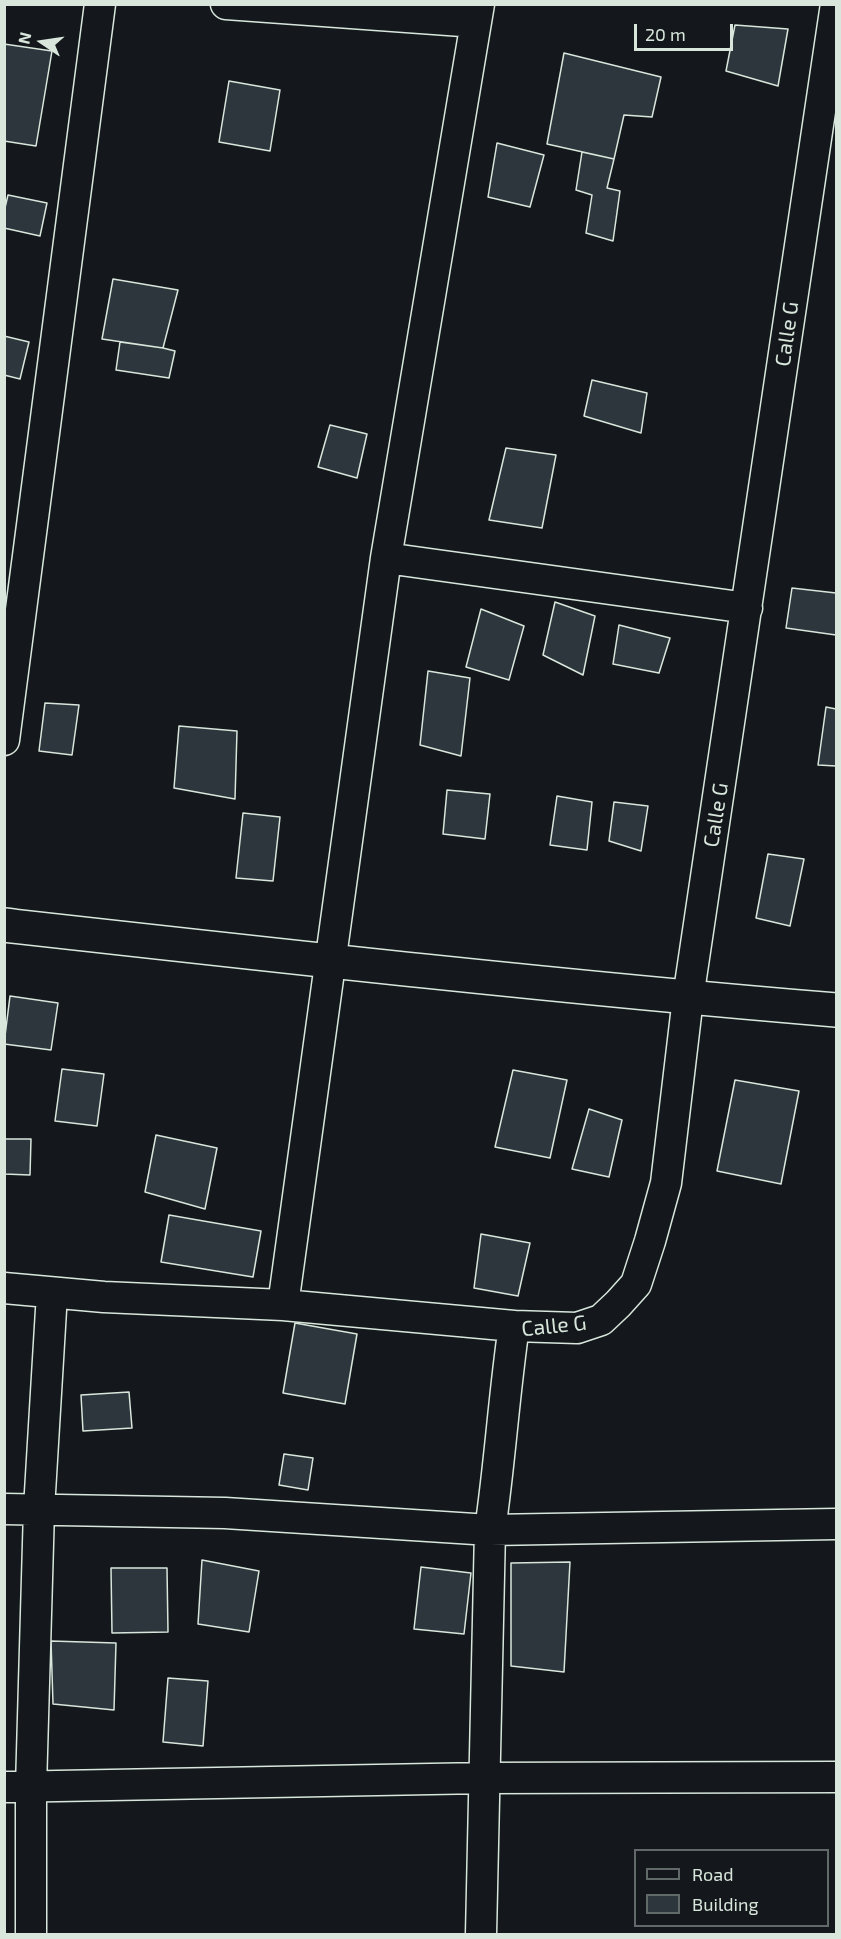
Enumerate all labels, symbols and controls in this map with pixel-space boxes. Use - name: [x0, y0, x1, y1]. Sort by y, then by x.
- north arrow: [12, 12, 72, 72]
- scale bar: [637, 12, 736, 50]
- text: 20 m: [645, 23, 686, 45]
- text: N: [13, 30, 35, 46]
- street label: Calle G: [770, 300, 804, 368]
- street label: Calle G: [698, 781, 734, 849]
- street label: Calle G: [520, 1310, 588, 1342]
- legend: [634, 1849, 829, 1927]
- text: Road: [692, 1863, 733, 1885]
- text: Building: [692, 1893, 759, 1915]

